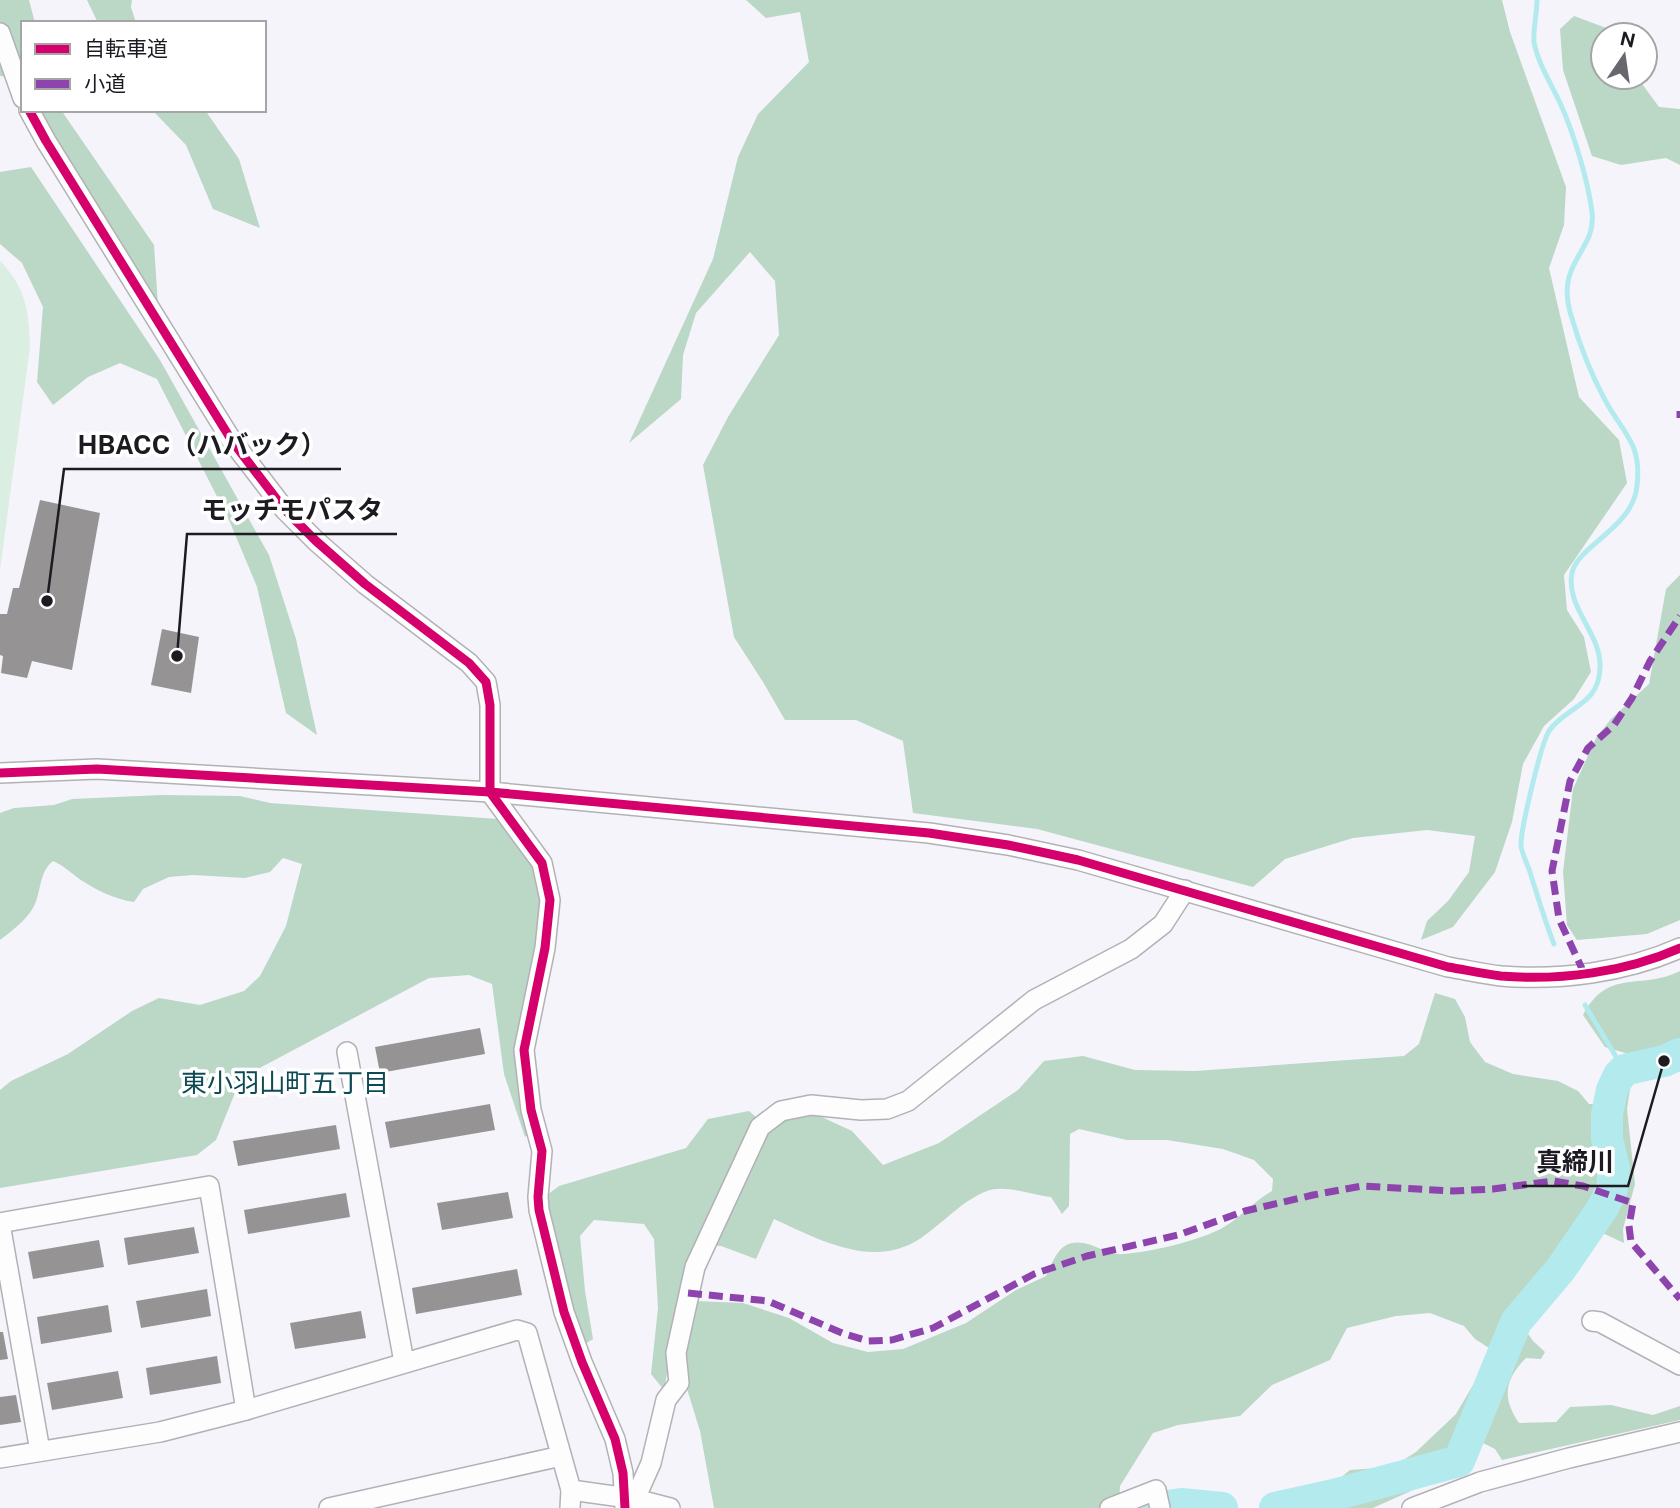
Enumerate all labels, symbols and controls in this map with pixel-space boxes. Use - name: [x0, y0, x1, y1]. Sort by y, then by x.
- legend: [21, 21, 266, 112]
- north arrow: [1589, 21, 1659, 91]
- text: N: [1618, 27, 1638, 52]
- text: 自転車道: [84, 36, 168, 61]
- text: 小道: [84, 71, 126, 96]
- callout: HBACC（ハバック）: [64, 422, 341, 469]
- text: HBACC（ハバック）: [78, 429, 326, 460]
- callout: モッチモパスタ: [187, 487, 397, 534]
- text: モッチモパスタ: [201, 494, 383, 525]
- district label: 東小羽山町五丁目: [181, 1067, 389, 1098]
- callout: 真締川: [1522, 1139, 1628, 1186]
- text: 真締川: [1536, 1146, 1614, 1177]

